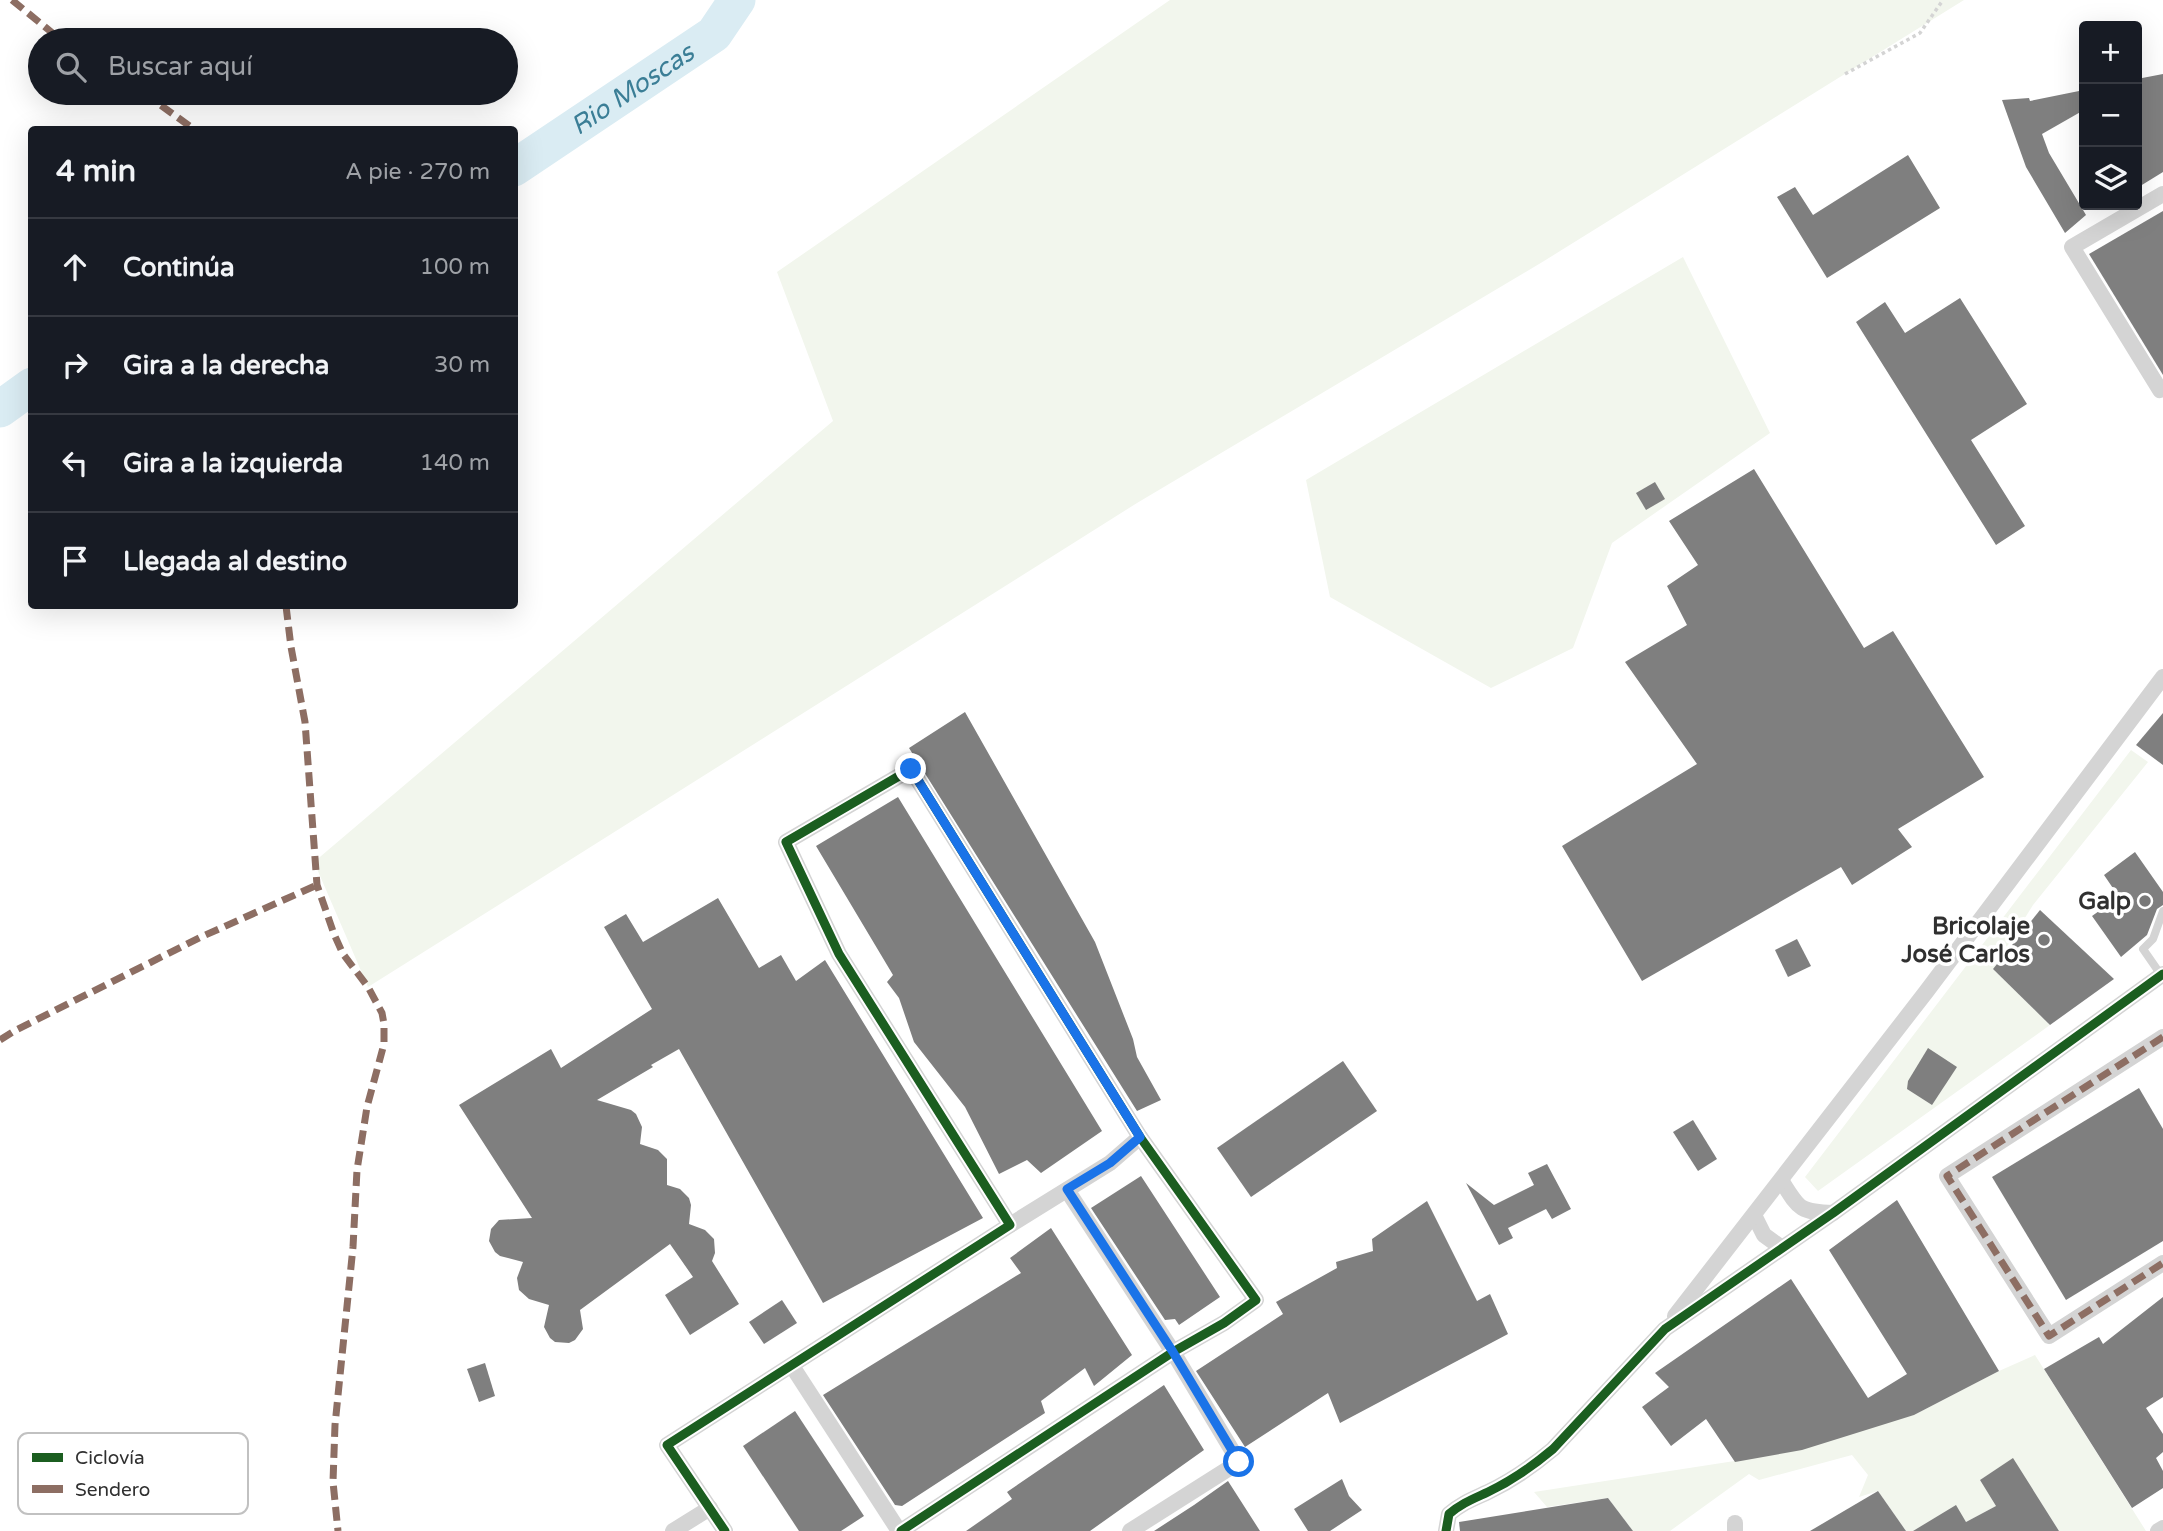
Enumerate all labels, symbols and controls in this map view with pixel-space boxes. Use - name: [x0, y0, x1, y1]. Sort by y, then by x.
- map controls: [2079, 21, 2142, 210]
- button: +: [2079, 21, 2142, 84]
- search box: [28, 28, 518, 105]
- water label: Rio Moscas: [565, 36, 701, 142]
- icon: search: [52, 48, 90, 86]
- text: Buscar aquí: [108, 51, 253, 82]
- button: −: [2079, 84, 2142, 147]
- button: layers: [2079, 147, 2142, 210]
- text: 4 min: [56, 153, 136, 190]
- text: A pie · 270 m: [345, 158, 490, 186]
- icon: ahead: [56, 248, 94, 286]
- text: Continúa: [123, 252, 235, 283]
- text: 100 m: [420, 253, 490, 281]
- icon: right: [56, 346, 94, 384]
- text: Gira a la derecha: [123, 350, 329, 381]
- text: 30 m: [434, 351, 490, 379]
- icon: left: [56, 444, 94, 482]
- text: Gira a la izquierda: [123, 448, 343, 479]
- text: 140 m: [420, 449, 490, 477]
- icon: arrive: [56, 542, 94, 580]
- text: Llegada al destino: [123, 546, 347, 577]
- route end: [895, 753, 926, 784]
- place label: Galp: [2078, 887, 2131, 916]
- marker: Galp: [2137, 893, 2153, 909]
- place label: Bricolaje José Carlos: [1900, 912, 2030, 969]
- marker: Bricolaje José Carlos: [2036, 932, 2052, 948]
- legend: [18, 1433, 248, 1514]
- route start: [1223, 1446, 1254, 1477]
- text: Ciclovía: [75, 1447, 145, 1469]
- text: Sendero: [75, 1479, 150, 1501]

